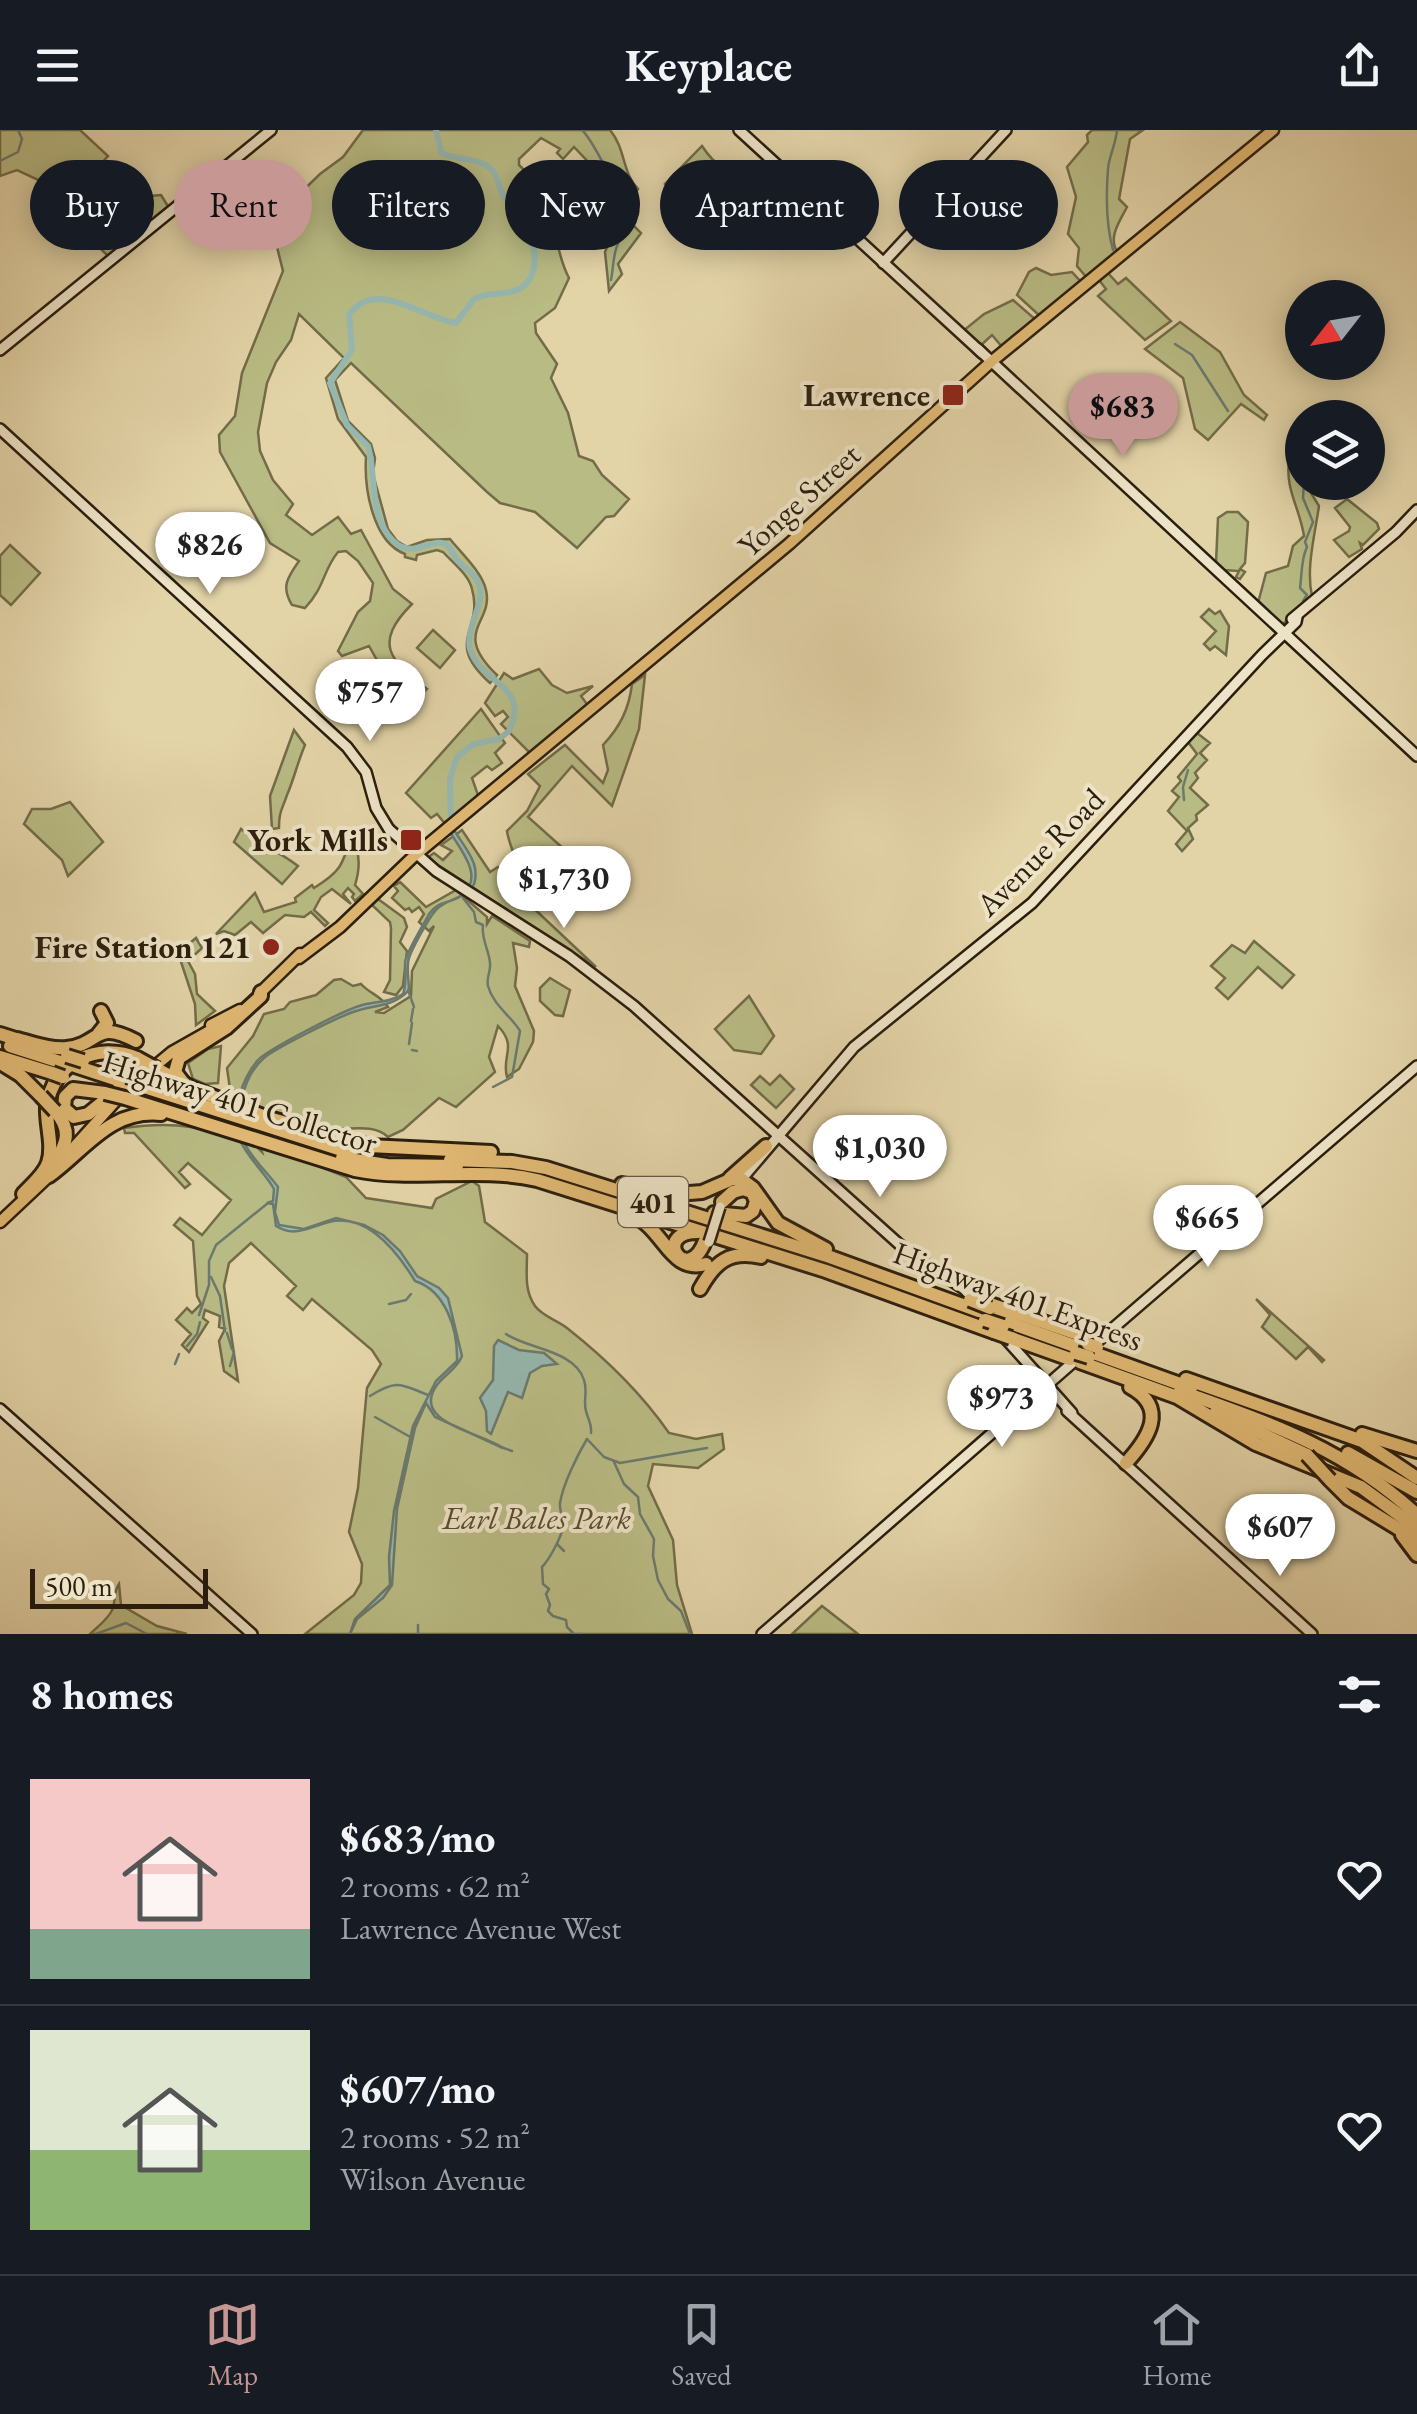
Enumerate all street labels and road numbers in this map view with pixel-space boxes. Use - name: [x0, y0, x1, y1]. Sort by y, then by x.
- street label: Yonge Street: [729, 434, 869, 566]
- street label: Avenue Road: [966, 778, 1114, 926]
- street label: Highway 401 Collector: [97, 1040, 383, 1164]
- road number: 401: [618, 1177, 688, 1227]
- street label: Highway 401 Express: [888, 1231, 1148, 1361]

